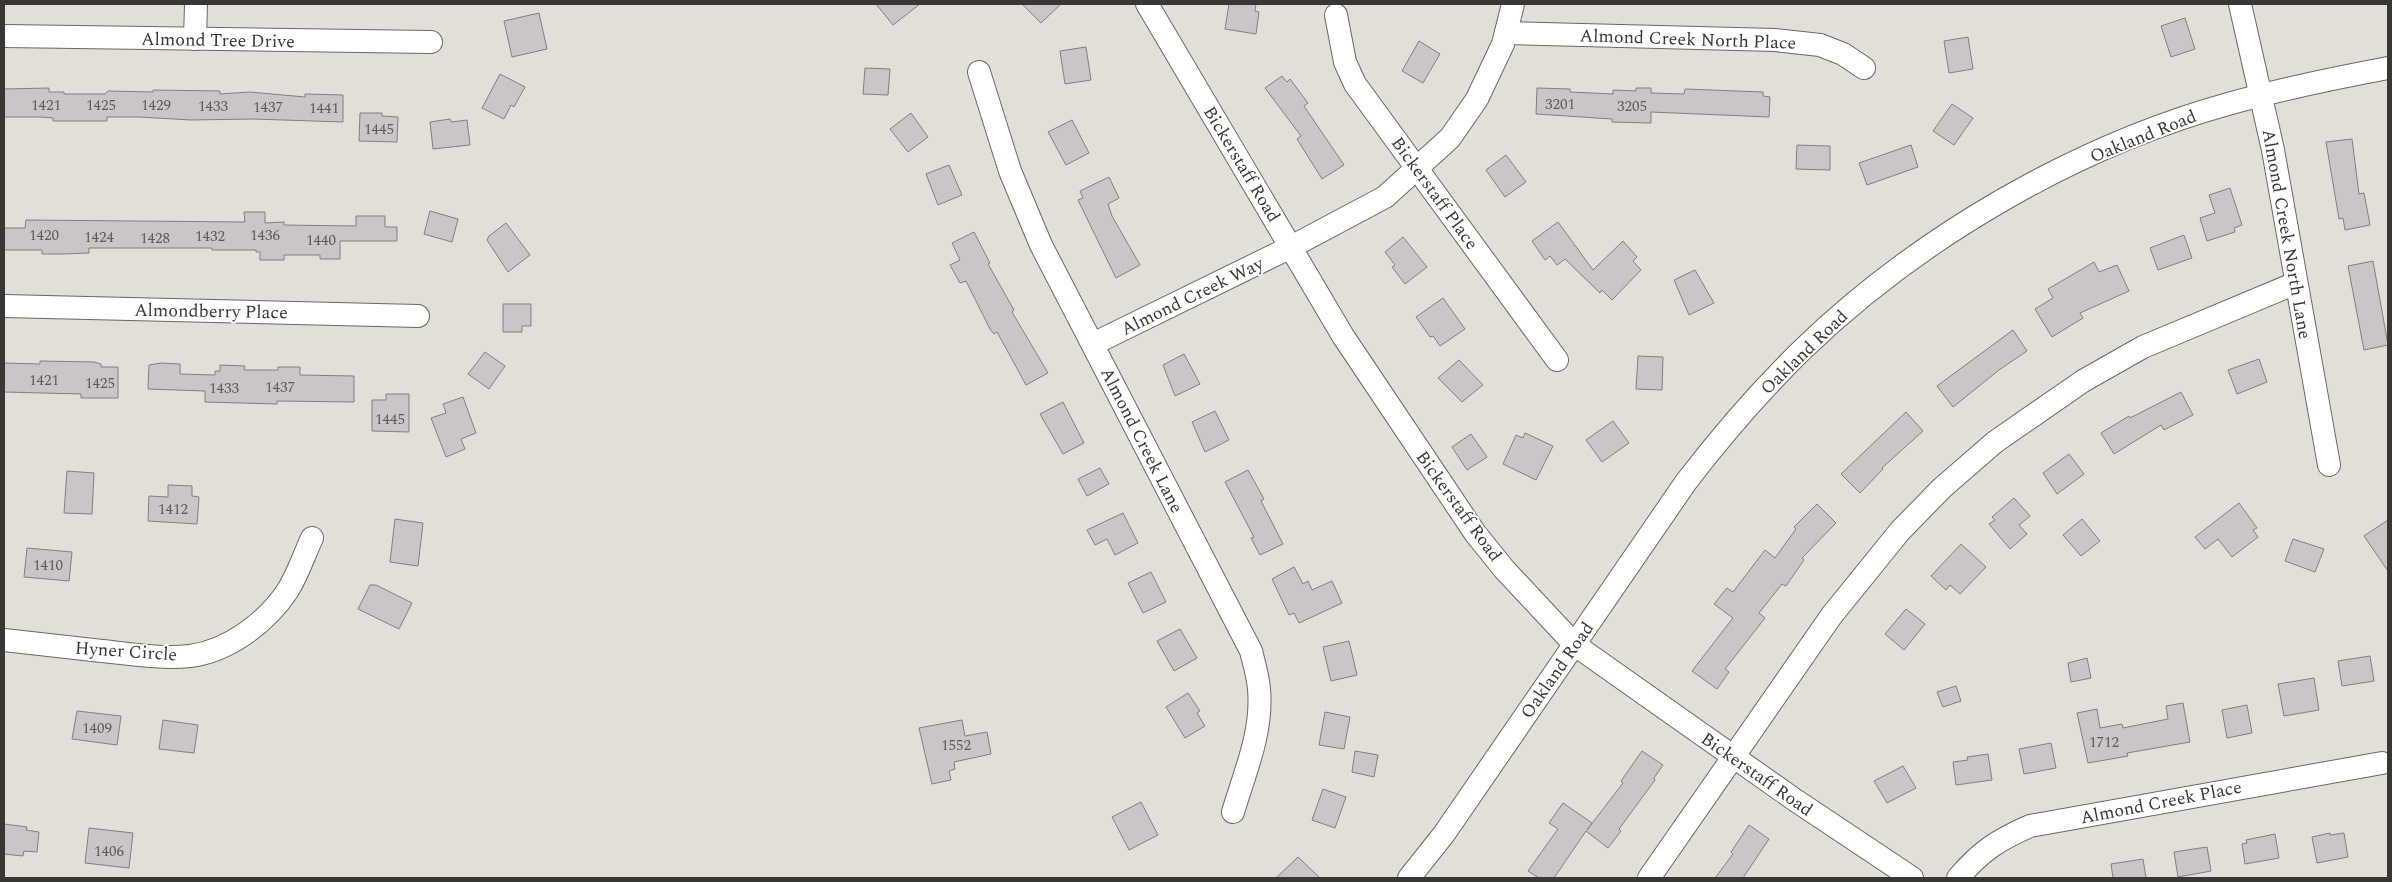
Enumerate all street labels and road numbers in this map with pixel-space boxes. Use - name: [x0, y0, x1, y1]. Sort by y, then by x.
- street label: Almond Creek North Place: [1579, 22, 1797, 57]
- street label: Almond Tree Drive: [141, 26, 295, 55]
- street label: Bickerstaff Road: [1196, 101, 1287, 228]
- street label: Oakland Road: [2086, 103, 2201, 170]
- street label: Almond Creek North Lane: [2255, 127, 2318, 341]
- street label: Bickerstaff Place: [1384, 131, 1485, 255]
- street label: Almond Creek Way: [1116, 250, 1269, 343]
- street label: Almondberry Place: [134, 297, 288, 326]
- street label: Oakland Road: [1754, 303, 1854, 401]
- street label: Almond Creek Lane: [1093, 363, 1190, 518]
- street label: Bickerstaff Road: [1409, 445, 1508, 567]
- street label: Oakland Road: [1514, 616, 1601, 724]
- street label: Hyner Circle: [74, 634, 178, 669]
- street label: Bickerstaff Road: [1695, 726, 1818, 823]
- street label: Almond Creek Place: [2078, 774, 2244, 831]

